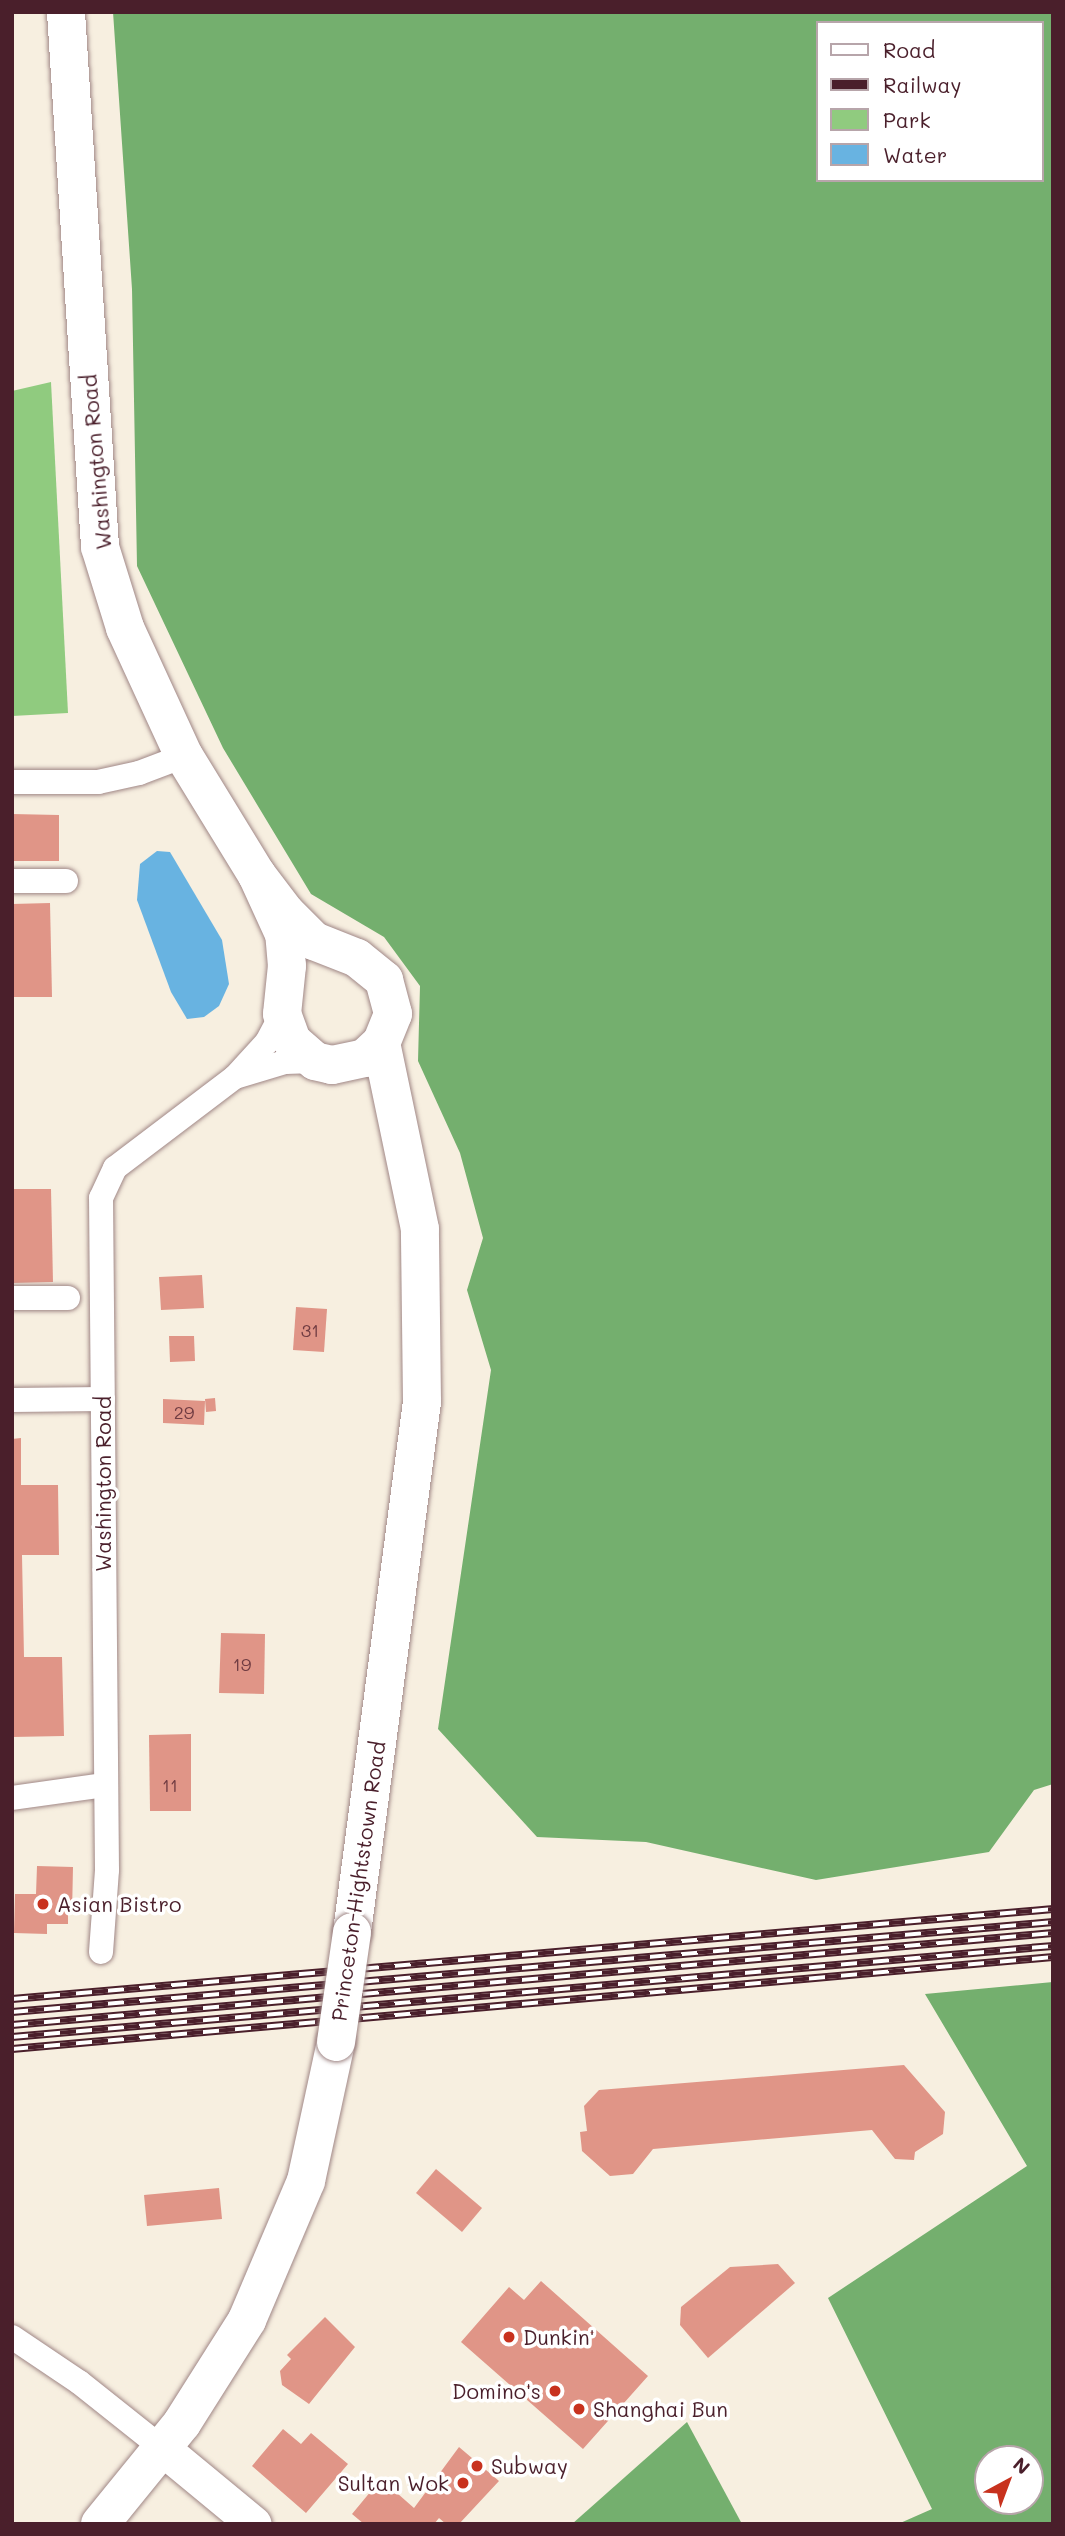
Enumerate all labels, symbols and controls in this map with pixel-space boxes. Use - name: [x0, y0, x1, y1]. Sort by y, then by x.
- legend: [816, 21, 1044, 182]
- text: Road: [883, 36, 935, 63]
- text: Railway: [883, 71, 962, 98]
- text: Park: [883, 106, 931, 133]
- text: Water: [883, 141, 947, 168]
- street label: Washington Road: [76, 373, 116, 551]
- house number: 31: [301, 1319, 319, 1341]
- street label: Washington Road: [90, 1396, 116, 1572]
- house number: 29: [174, 1401, 194, 1423]
- house number: 19: [233, 1653, 251, 1675]
- street label: Princeton-Hightstown Road: [326, 1739, 390, 2023]
- house number: 11: [162, 1774, 178, 1796]
- place label: Asian Bistro: [57, 1891, 182, 1917]
- marker: Asian Bistro: [35, 1896, 51, 1912]
- place label: Dunkin': [523, 2324, 594, 2350]
- marker: Dunkin': [501, 2329, 517, 2345]
- place label: Domino's: [452, 2378, 541, 2404]
- marker: Domino's: [547, 2383, 563, 2399]
- place label: Shanghai Bun: [593, 2396, 728, 2422]
- marker: Shanghai Bun: [571, 2401, 587, 2417]
- north arrow: [974, 2445, 1044, 2515]
- text: N: [1008, 2451, 1035, 2479]
- place label: Subway: [491, 2453, 568, 2479]
- marker: Subway: [469, 2458, 485, 2474]
- place label: Sultan Wok: [338, 2470, 449, 2496]
- marker: Sultan Wok: [455, 2475, 471, 2491]

